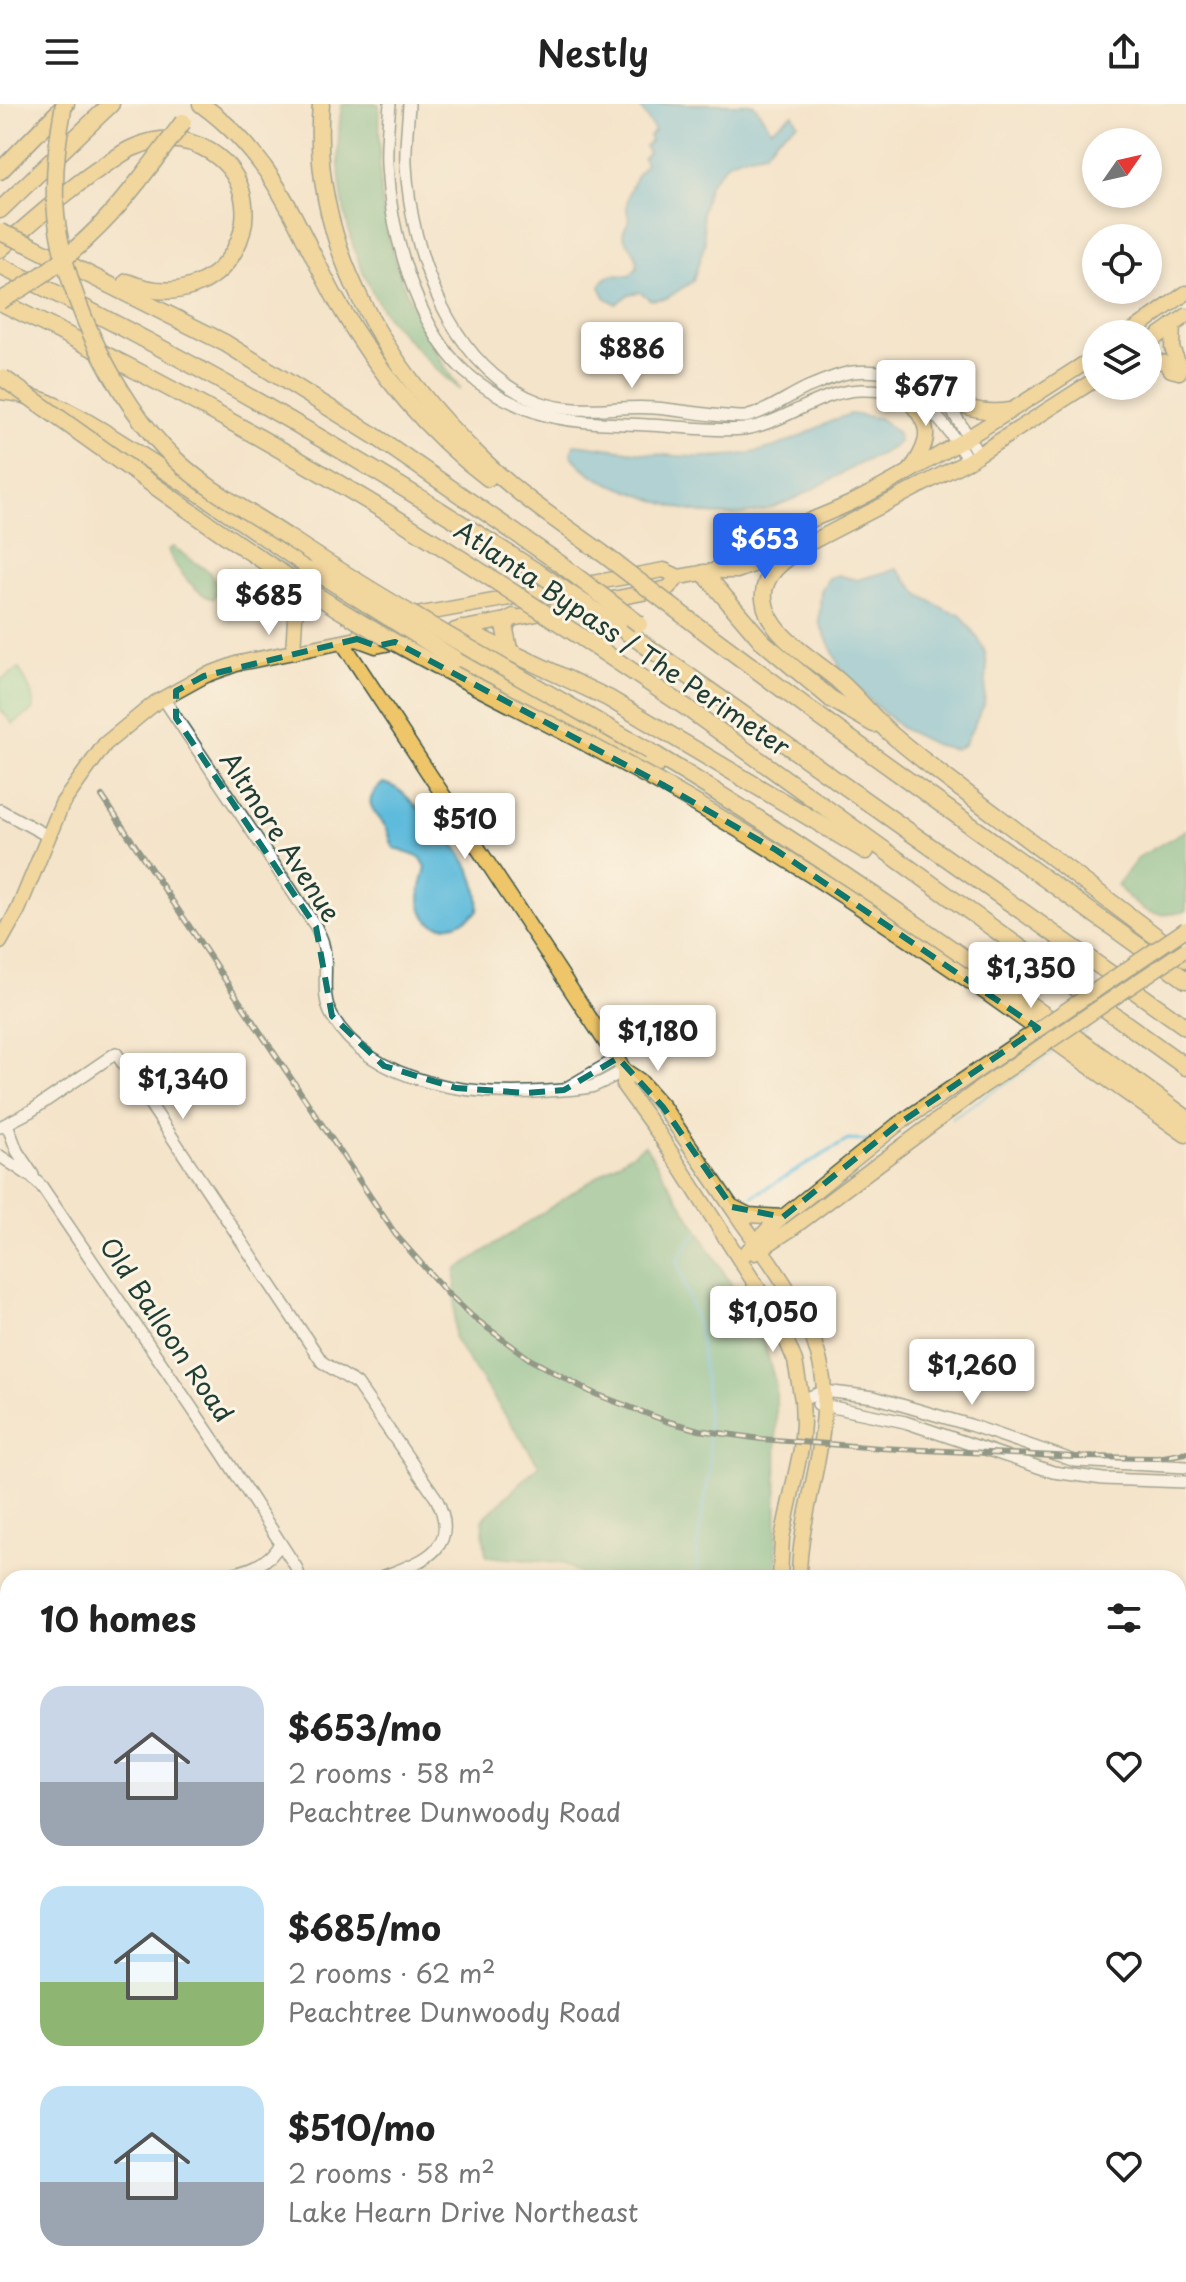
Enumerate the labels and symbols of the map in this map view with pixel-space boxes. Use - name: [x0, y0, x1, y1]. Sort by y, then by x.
- north arrow: [1082, 128, 1162, 208]
- pin: $886: [585, 322, 679, 390]
- pin: $677: [879, 360, 973, 428]
- street label: Atlanta Bypass / The Perimeter: [447, 510, 799, 766]
- pin: $653: [718, 513, 812, 581]
- pin: $685: [222, 569, 316, 637]
- street label: Altmore Avenue: [211, 743, 351, 929]
- pin: $510: [418, 793, 512, 861]
- pin: $1,350: [966, 942, 1096, 1010]
- pin: $1,180: [593, 1005, 723, 1073]
- pin: $1,340: [118, 1053, 248, 1121]
- street label: Old Balloon Road: [91, 1229, 244, 1430]
- pin: $1,050: [708, 1286, 838, 1354]
- pin: $1,260: [907, 1339, 1037, 1407]

